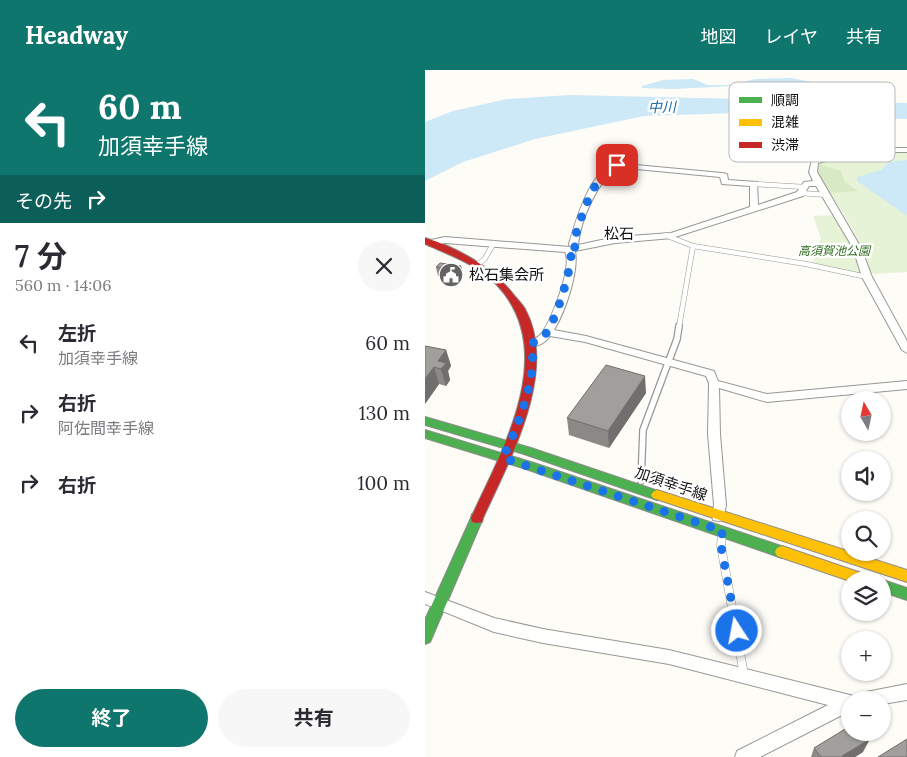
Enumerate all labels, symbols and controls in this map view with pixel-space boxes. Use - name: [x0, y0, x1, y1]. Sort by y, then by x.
- text: Headway: [25, 20, 128, 51]
- text: 地図: [701, 25, 737, 48]
- text: レイヤ: [765, 25, 818, 48]
- text: 共有: [846, 25, 882, 48]
- legend: [729, 82, 895, 162]
- text: 60 m: [98, 84, 182, 129]
- icon: left: [15, 90, 80, 155]
- text: 順調: [771, 91, 799, 109]
- water label: 中川: [648, 98, 678, 116]
- text: 混雑: [771, 113, 799, 131]
- text: 加須幸手線: [98, 132, 208, 160]
- text: 渋滞: [771, 136, 799, 154]
- pin: [596, 144, 638, 186]
- icon: arrive: [603, 151, 631, 179]
- icon: right: [82, 185, 110, 213]
- text: その先: [15, 189, 72, 213]
- district label: 松石: [604, 224, 634, 243]
- text: 7 分: [15, 237, 67, 275]
- button: close: [358, 240, 410, 292]
- park label: 高須賀池公園: [798, 243, 872, 258]
- public building icon: 松石集会所: [438, 262, 464, 288]
- place label: 松石集会所: [469, 265, 544, 284]
- text: 560 m · 14:06: [15, 275, 112, 295]
- text: 左折: [58, 321, 96, 345]
- icon: left: [15, 329, 43, 357]
- text: 60 m: [365, 331, 410, 355]
- text: 加須幸手線: [58, 348, 138, 368]
- text: 右折: [58, 391, 96, 415]
- north arrow: [841, 391, 891, 441]
- map controls: [841, 391, 891, 741]
- icon: right: [15, 399, 43, 427]
- text: 130 m: [359, 401, 410, 425]
- text: 阿佐間幸手線: [58, 418, 154, 438]
- button: sound: [841, 451, 891, 501]
- street label: 加須幸手線: [633, 462, 710, 505]
- icon: right: [15, 469, 43, 497]
- text: 100 m: [358, 471, 410, 495]
- text: 右折: [58, 473, 96, 497]
- button: search: [841, 511, 891, 561]
- button: layers: [841, 571, 891, 621]
- position arrow: [710, 604, 762, 656]
- button: +: [841, 631, 891, 681]
- button: 終了: [15, 689, 208, 747]
- button: 共有: [218, 689, 410, 747]
- button: −: [841, 691, 891, 741]

